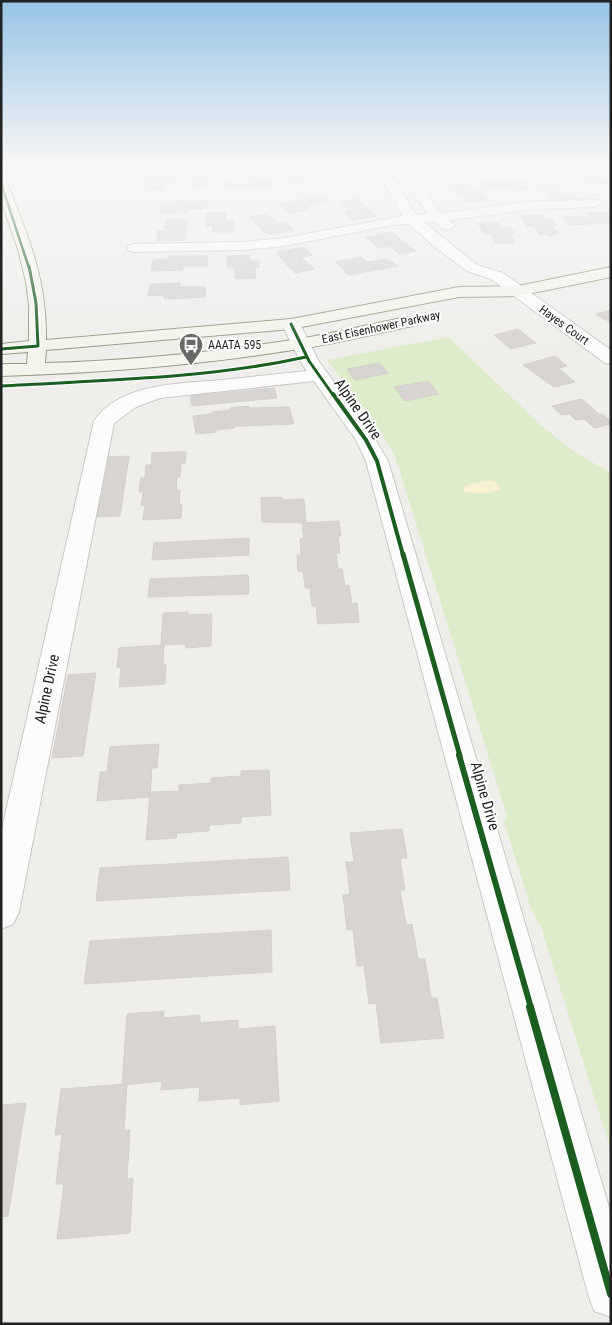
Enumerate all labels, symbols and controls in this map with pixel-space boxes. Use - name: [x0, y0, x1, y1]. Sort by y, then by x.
- street label: Hayes Court: [536, 302, 592, 348]
- street label: East Eisenhower Parkway: [321, 308, 441, 346]
- bus stop icon: AAATA 595: [178, 332, 204, 366]
- place label: AAATA 595: [208, 338, 261, 352]
- street label: Alpine Drive: [330, 375, 386, 443]
- street label: Alpine Drive: [31, 653, 63, 725]
- street label: Alpine Drive: [467, 760, 503, 832]

